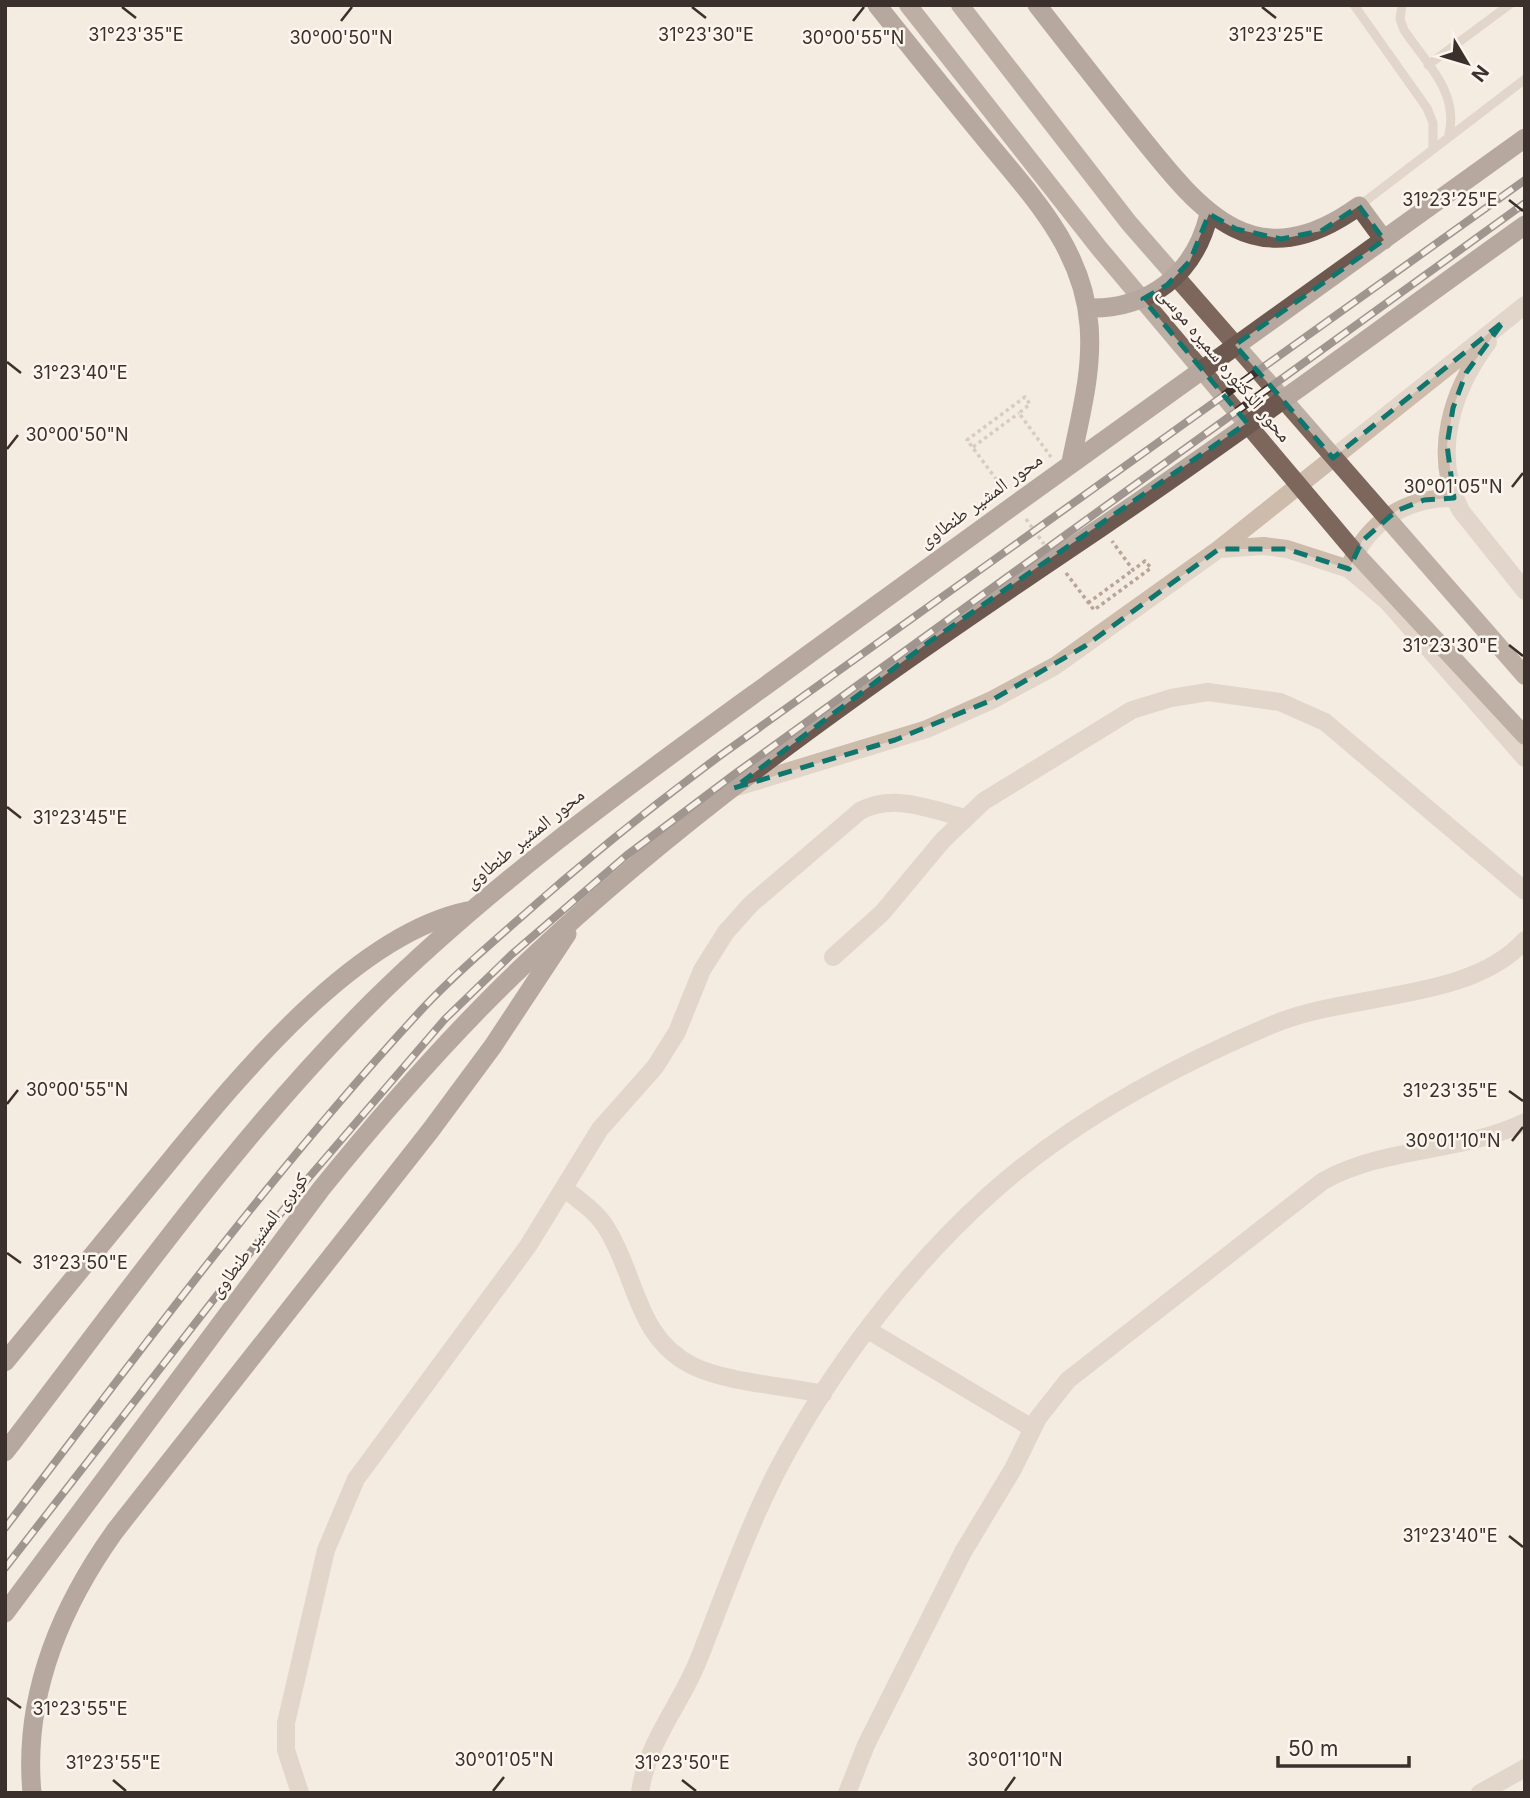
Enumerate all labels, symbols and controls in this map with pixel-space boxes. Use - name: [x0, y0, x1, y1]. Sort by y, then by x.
- text: 31°23'35"E: [88, 24, 184, 45]
- text: 31°23'30"E: [658, 24, 754, 45]
- text: 31°23'25"E: [1228, 24, 1324, 45]
- text: 30°00'50"N: [289, 27, 393, 48]
- text: 30°00'55"N: [802, 27, 904, 48]
- north arrow: [1432, 28, 1502, 98]
- text: N: [1466, 60, 1494, 86]
- text: 31°23'25"E: [1402, 189, 1498, 210]
- street label: محور الدكتوره سميره موسى: [1153, 282, 1296, 447]
- text: 31°23'40"E: [32, 362, 128, 383]
- text: 30°00'50"N: [25, 424, 129, 445]
- street label: محور المشير طنطاوى: [914, 448, 1047, 553]
- text: 30°01'05"N: [1404, 476, 1503, 497]
- text: 31°23'30"E: [1402, 635, 1498, 656]
- street label: محور المشير طنطاوى: [460, 783, 589, 894]
- text: 31°23'45"E: [33, 807, 127, 828]
- text: 30°00'55"N: [26, 1079, 128, 1100]
- text: 31°23'35"E: [1402, 1080, 1498, 1101]
- text: 30°01'10"N: [1405, 1130, 1501, 1151]
- street label: كوبرى المشير طنطاوى: [204, 1168, 313, 1303]
- text: 31°23'50"E: [32, 1252, 128, 1273]
- text: 31°23'40"E: [1402, 1525, 1498, 1546]
- text: 31°23'55"E: [32, 1698, 128, 1719]
- scale bar: [1278, 1724, 1409, 1768]
- text: 50 m: [1288, 1736, 1338, 1761]
- text: 30°01'05"N: [455, 1749, 554, 1770]
- text: 30°01'10"N: [967, 1749, 1063, 1770]
- text: 31°23'55"E: [65, 1752, 161, 1773]
- text: 31°23'50"E: [634, 1752, 730, 1773]

